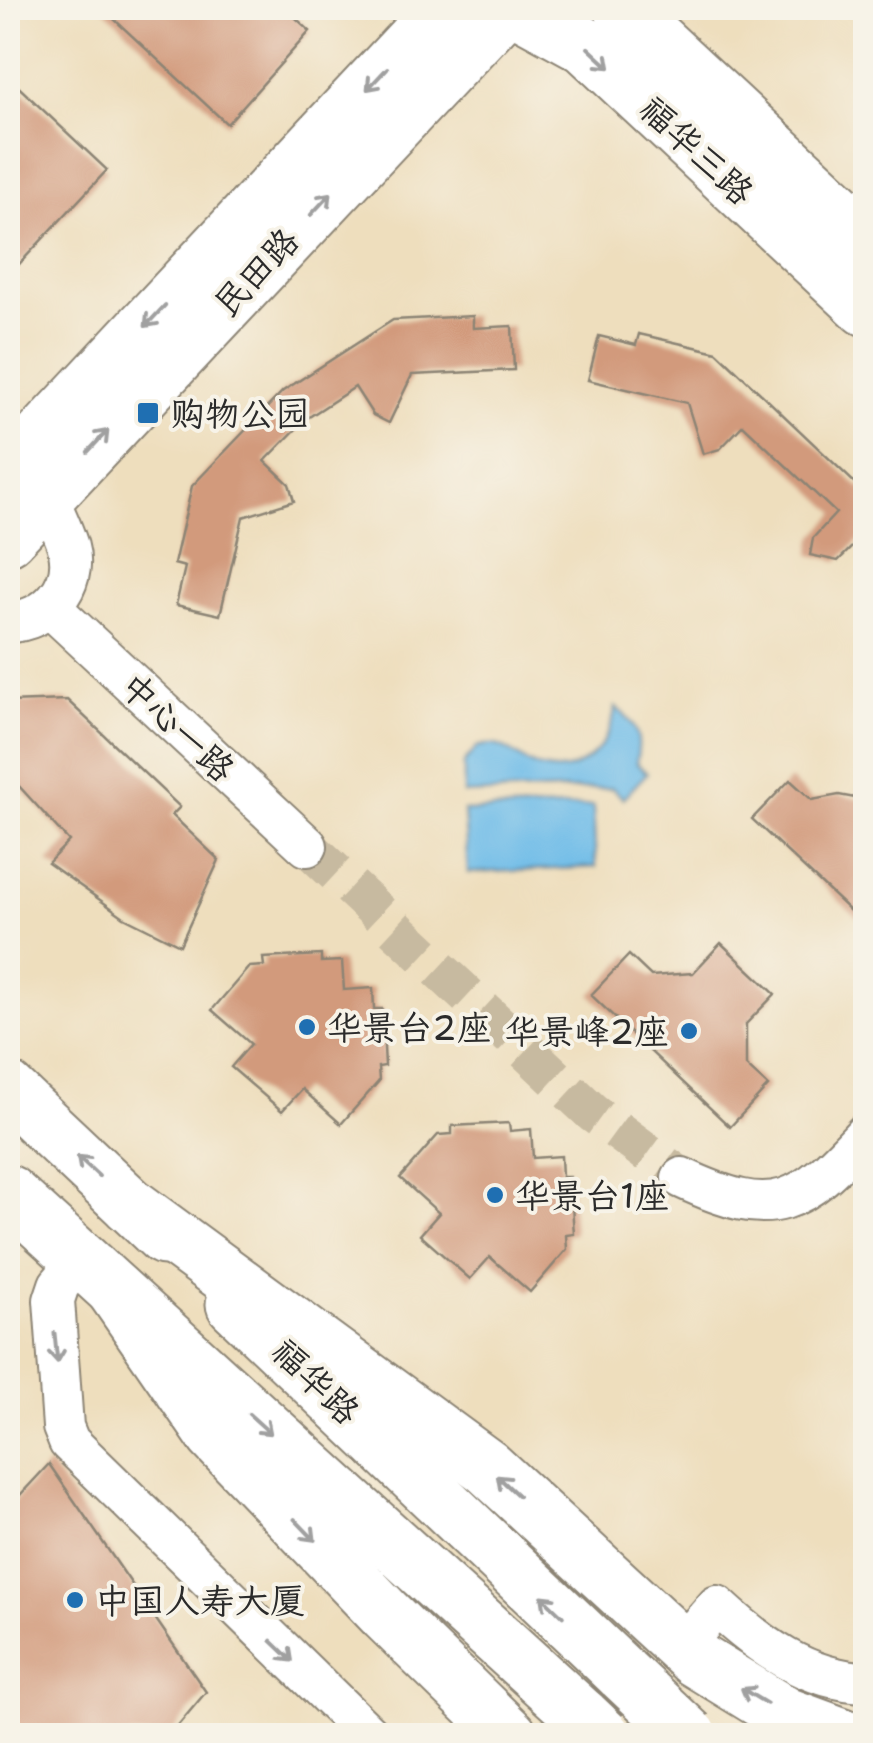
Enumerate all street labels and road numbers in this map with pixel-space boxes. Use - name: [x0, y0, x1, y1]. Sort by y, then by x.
- street label: 福华三路: [630, 85, 764, 215]
- street label: 民田路: [203, 218, 309, 326]
- street label: 中心一路: [111, 662, 245, 792]
- street label: 福华路: [262, 1328, 370, 1434]

